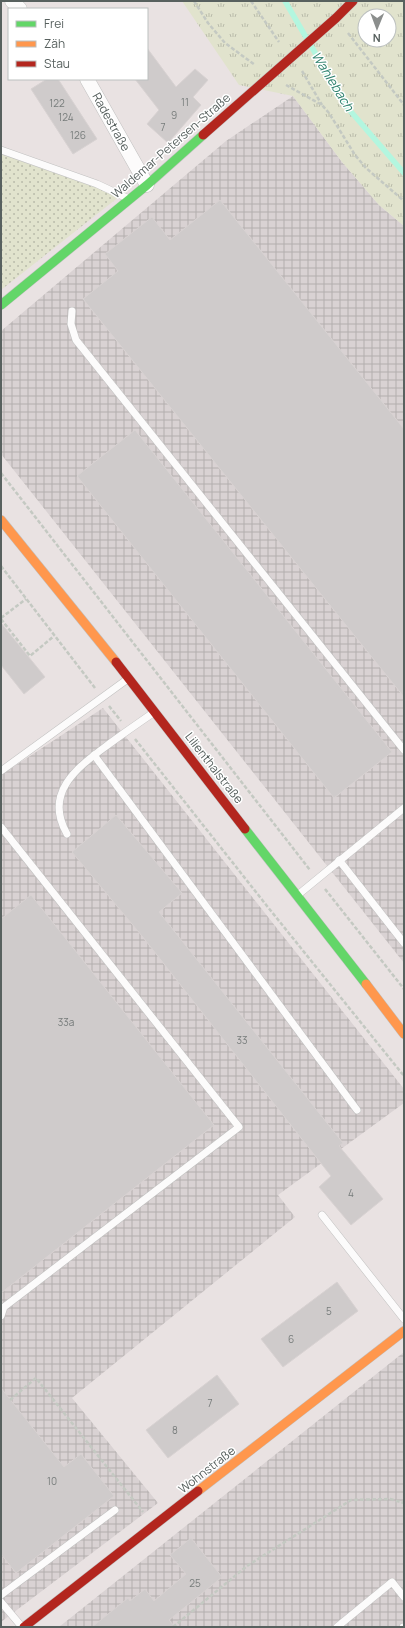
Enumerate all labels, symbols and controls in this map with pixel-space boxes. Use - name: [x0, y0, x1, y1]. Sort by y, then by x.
- legend: [8, 8, 148, 80]
- north arrow: [357, 8, 397, 48]
- text: Frei: [44, 15, 64, 32]
- text: N: [373, 31, 381, 46]
- text: Zäh: [44, 35, 65, 52]
- water label: Wahlebach: [308, 48, 359, 115]
- text: Stau: [44, 55, 70, 72]
- street label: Radestraße: [88, 89, 134, 154]
- street label: Waldemar-Petersen-Straße: [107, 89, 234, 202]
- house number: 11: [181, 95, 189, 109]
- house number: 122: [49, 96, 65, 110]
- house number: 9: [171, 108, 177, 122]
- house number: 124: [58, 110, 74, 124]
- house number: 7: [160, 120, 166, 134]
- house number: 126: [70, 128, 86, 142]
- street label: Lilienthalstraße: [181, 729, 248, 807]
- house number: 33a: [58, 1015, 74, 1029]
- house number: 33: [236, 1033, 248, 1047]
- house number: 4: [348, 1186, 354, 1200]
- house number: 5: [326, 1304, 332, 1318]
- house number: 6: [288, 1332, 294, 1346]
- house number: 7: [207, 1396, 213, 1410]
- house number: 8: [172, 1423, 178, 1437]
- street label: Wohnstraße: [175, 1442, 239, 1497]
- house number: 10: [47, 1474, 57, 1488]
- house number: 25: [189, 1576, 201, 1590]

